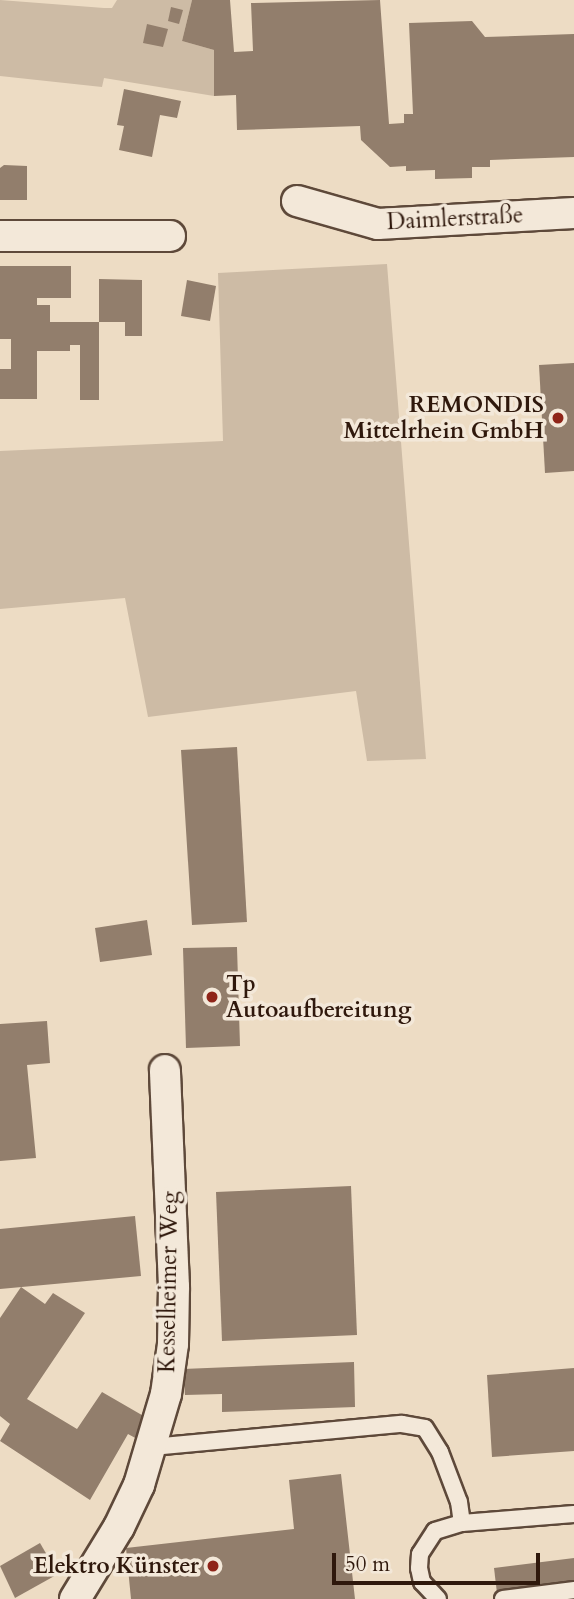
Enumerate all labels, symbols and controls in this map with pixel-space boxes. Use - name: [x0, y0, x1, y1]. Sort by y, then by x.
- street label: Daimlerstraße: [386, 202, 524, 236]
- place label: REMONDIS Mittelrhein GmbH: [343, 391, 544, 445]
- marker: REMONDIS Mittelrhein GmbH: [550, 410, 566, 426]
- place label: Tp Autoaufbereitung: [226, 970, 412, 1024]
- marker: Tp Autoaufbereitung: [204, 989, 220, 1005]
- street label: Kesselheimer Weg: [154, 1191, 184, 1373]
- scale bar: [336, 1540, 544, 1584]
- text: 50 m: [345, 1550, 390, 1579]
- place label: Elektro Künster: [33, 1552, 199, 1580]
- marker: Elektro Künster: [205, 1558, 221, 1574]

